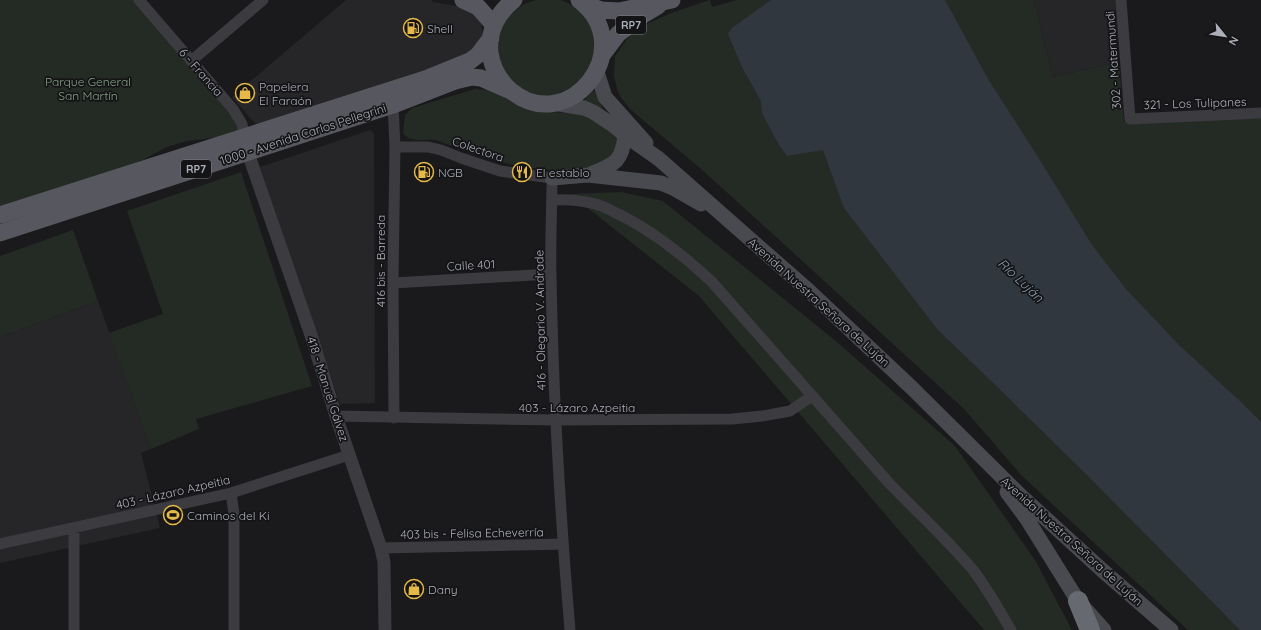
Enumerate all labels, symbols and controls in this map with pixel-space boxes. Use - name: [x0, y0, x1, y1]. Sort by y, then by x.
- street label: 302 - Matermundi: [1102, 10, 1124, 110]
- road number: RP7: [616, 16, 646, 34]
- north arrow: [1205, 16, 1245, 56]
- fuel station icon: Shell: [402, 17, 424, 39]
- place label: Shell: [427, 21, 453, 36]
- text: N: [1226, 34, 1242, 48]
- street label: 6 - Francia: [176, 45, 226, 99]
- park label: Parque General San Martín: [45, 74, 131, 103]
- place label: Papelera El Faraón: [259, 79, 312, 108]
- shop icon: Papelera El Faraón: [234, 82, 256, 104]
- street label: 321 - Los Tulipanes: [1143, 94, 1247, 112]
- street label: 1000 - Avenida Carlos Pellegrini: [218, 100, 388, 168]
- street label: Colectora: [450, 133, 506, 165]
- road number: RP7: [181, 160, 211, 178]
- fuel station icon: NGB: [413, 161, 435, 183]
- restaurant icon: El establo: [511, 161, 533, 183]
- place label: NGB: [438, 165, 463, 180]
- place label: El establo: [536, 165, 590, 180]
- street label: 416 bis - Barreda: [373, 215, 388, 307]
- street label: Avenida Nuestra Señora de Luján: [745, 234, 893, 370]
- street label: 416 - Olegario V. Andrade: [531, 249, 549, 390]
- water label: Río Luján: [995, 255, 1047, 305]
- street label: Calle 401: [446, 256, 496, 274]
- street label: 418 - Manuel Gálvez: [304, 335, 352, 443]
- street label: 403 - Lázaro Azpeitia: [519, 400, 635, 415]
- street label: 403 - Lázaro Azpeitia: [115, 472, 231, 512]
- street label: Avenida Nuestra Señora de Luján: [998, 473, 1146, 609]
- sports icon: Caminos del Ki: [162, 504, 184, 526]
- place label: Caminos del Ki: [187, 508, 269, 523]
- street label: 403 bis - Felisa Echeverría: [400, 524, 544, 542]
- shop icon: Dany: [403, 578, 425, 600]
- place label: Dany: [428, 582, 458, 597]

